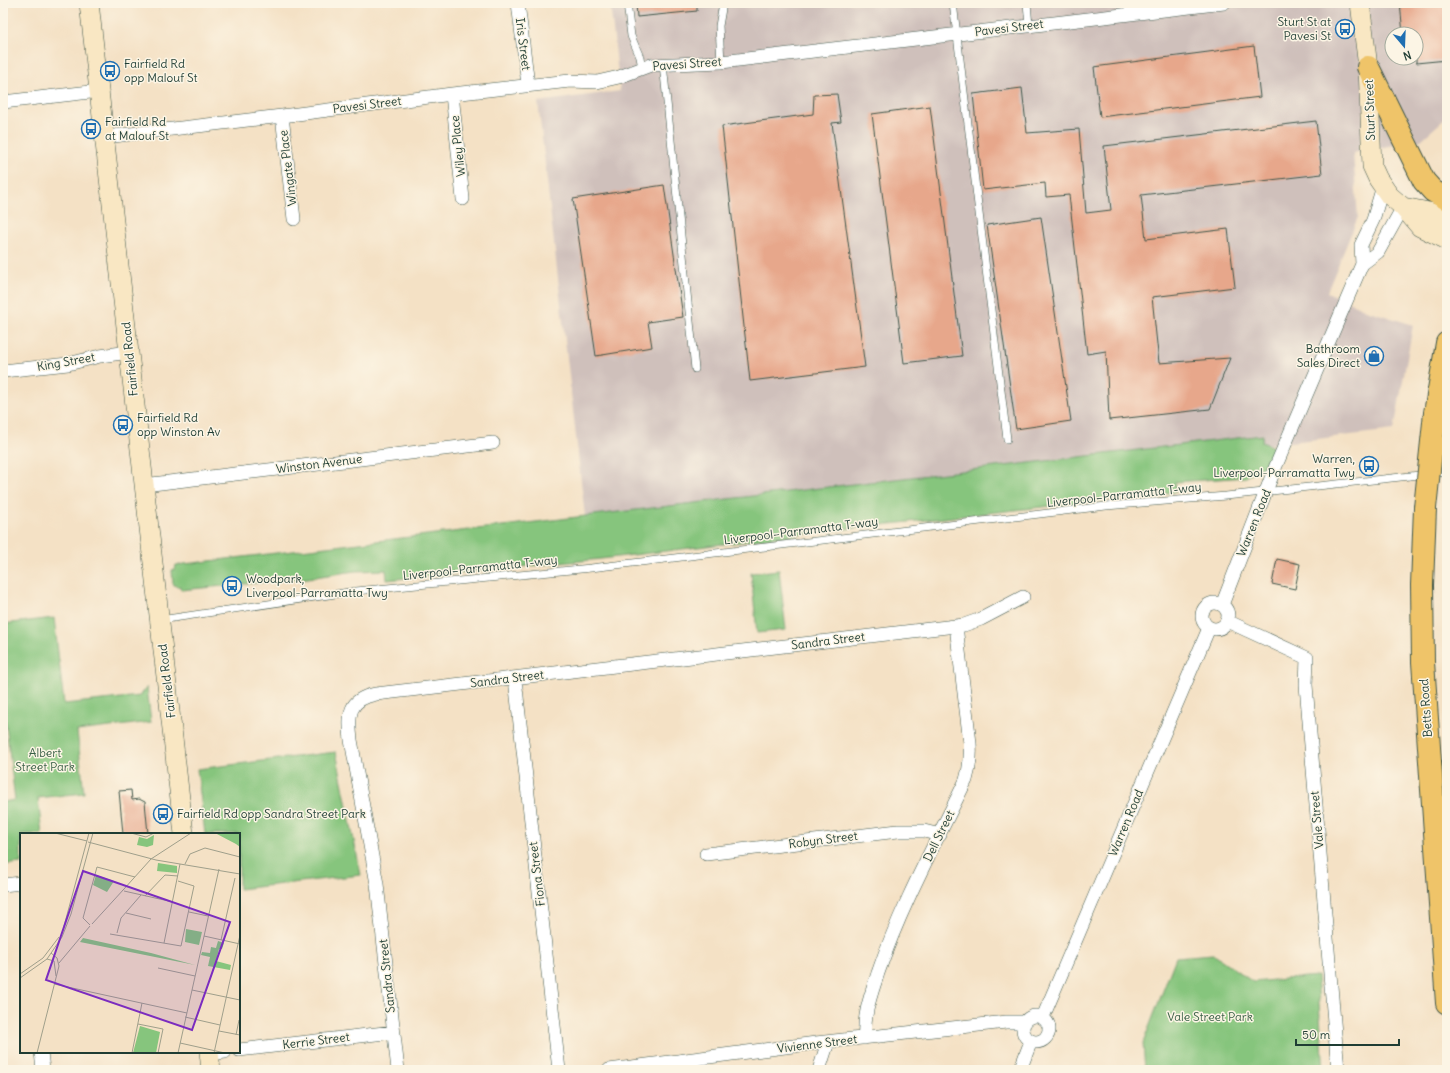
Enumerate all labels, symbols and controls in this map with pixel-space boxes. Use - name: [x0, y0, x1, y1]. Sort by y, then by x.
- place label: Sturt St at Pavesi St: [1277, 14, 1331, 43]
- street label: Pavesi Street: [974, 16, 1044, 39]
- street label: Iris Street: [513, 17, 534, 71]
- bus stop icon: Sturt St at Pavesi St: [1334, 18, 1356, 40]
- north arrow: [1384, 26, 1424, 66]
- text: N: [1401, 48, 1413, 63]
- street label: Pavesi Street: [652, 54, 722, 73]
- place label: Fairfield Rd opp Malouf St: [124, 56, 198, 85]
- bus stop icon: Fairfield Rd opp Malouf St: [99, 60, 121, 82]
- street label: Sturt Street: [1361, 79, 1378, 141]
- street label: Pavesi Street: [332, 93, 402, 116]
- place label: Fairfield Rd at Malouf St: [105, 114, 169, 143]
- street label: Wiley Place: [447, 115, 468, 177]
- bus stop icon: Fairfield Rd at Malouf St: [80, 118, 102, 140]
- street label: Wingate Place: [275, 129, 300, 207]
- street label: Fairfield Road: [118, 321, 141, 397]
- place label: Bathroom Sales Direct: [1297, 341, 1360, 370]
- shop icon: Bathroom Sales Direct: [1363, 345, 1385, 367]
- street label: King Street: [36, 349, 96, 374]
- place label: Fairfield Rd opp Winston Av: [137, 410, 221, 439]
- bus stop icon: Fairfield Rd opp Winston Av: [112, 414, 134, 436]
- street label: Winston Avenue: [275, 451, 363, 476]
- place label: Warren, Liverpool-Parramatta Twy: [1213, 451, 1355, 480]
- bus stop icon: Warren, Liverpool-Parramatta Twy: [1358, 455, 1380, 477]
- street label: Liverpool–Parramatta T-way: [1046, 479, 1202, 510]
- street label: Warren Road: [1233, 487, 1274, 559]
- street label: Liverpool–Parramatta T-way: [723, 514, 879, 547]
- street label: Liverpool–Parramatta T-way: [402, 552, 558, 583]
- place label: Woodpark, Liverpool-Parramatta Twy: [246, 571, 388, 600]
- bus stop icon: Woodpark, Liverpool-Parramatta Twy: [221, 575, 243, 597]
- street label: Sandra Street: [790, 629, 866, 652]
- street label: Fairfield Road: [155, 643, 178, 719]
- street label: Sandra Street: [469, 667, 545, 690]
- street label: Betts Road: [1416, 678, 1435, 738]
- park label: Albert Street Park: [15, 745, 75, 774]
- street label: Warren Road: [1105, 787, 1146, 859]
- street label: Vale Street: [1307, 791, 1326, 850]
- bus stop icon: Fairfield Rd opp Sandra Street Park: [152, 803, 174, 825]
- place label: Fairfield Rd opp Sandra Street Park: [177, 806, 366, 821]
- street label: Dell Street: [920, 808, 957, 864]
- street label: Robyn Street: [788, 828, 858, 851]
- inset map: [20, 833, 240, 1053]
- street label: Fiona Street: [525, 841, 548, 907]
- street label: Sandra Street: [375, 938, 398, 1014]
- park label: Vale Street Park: [1167, 1009, 1253, 1024]
- scale bar: [1296, 1021, 1399, 1047]
- text: 50 m: [1302, 1027, 1331, 1042]
- street label: Kerrie Street: [282, 1029, 350, 1052]
- street label: Vivienne Street: [776, 1031, 858, 1056]

